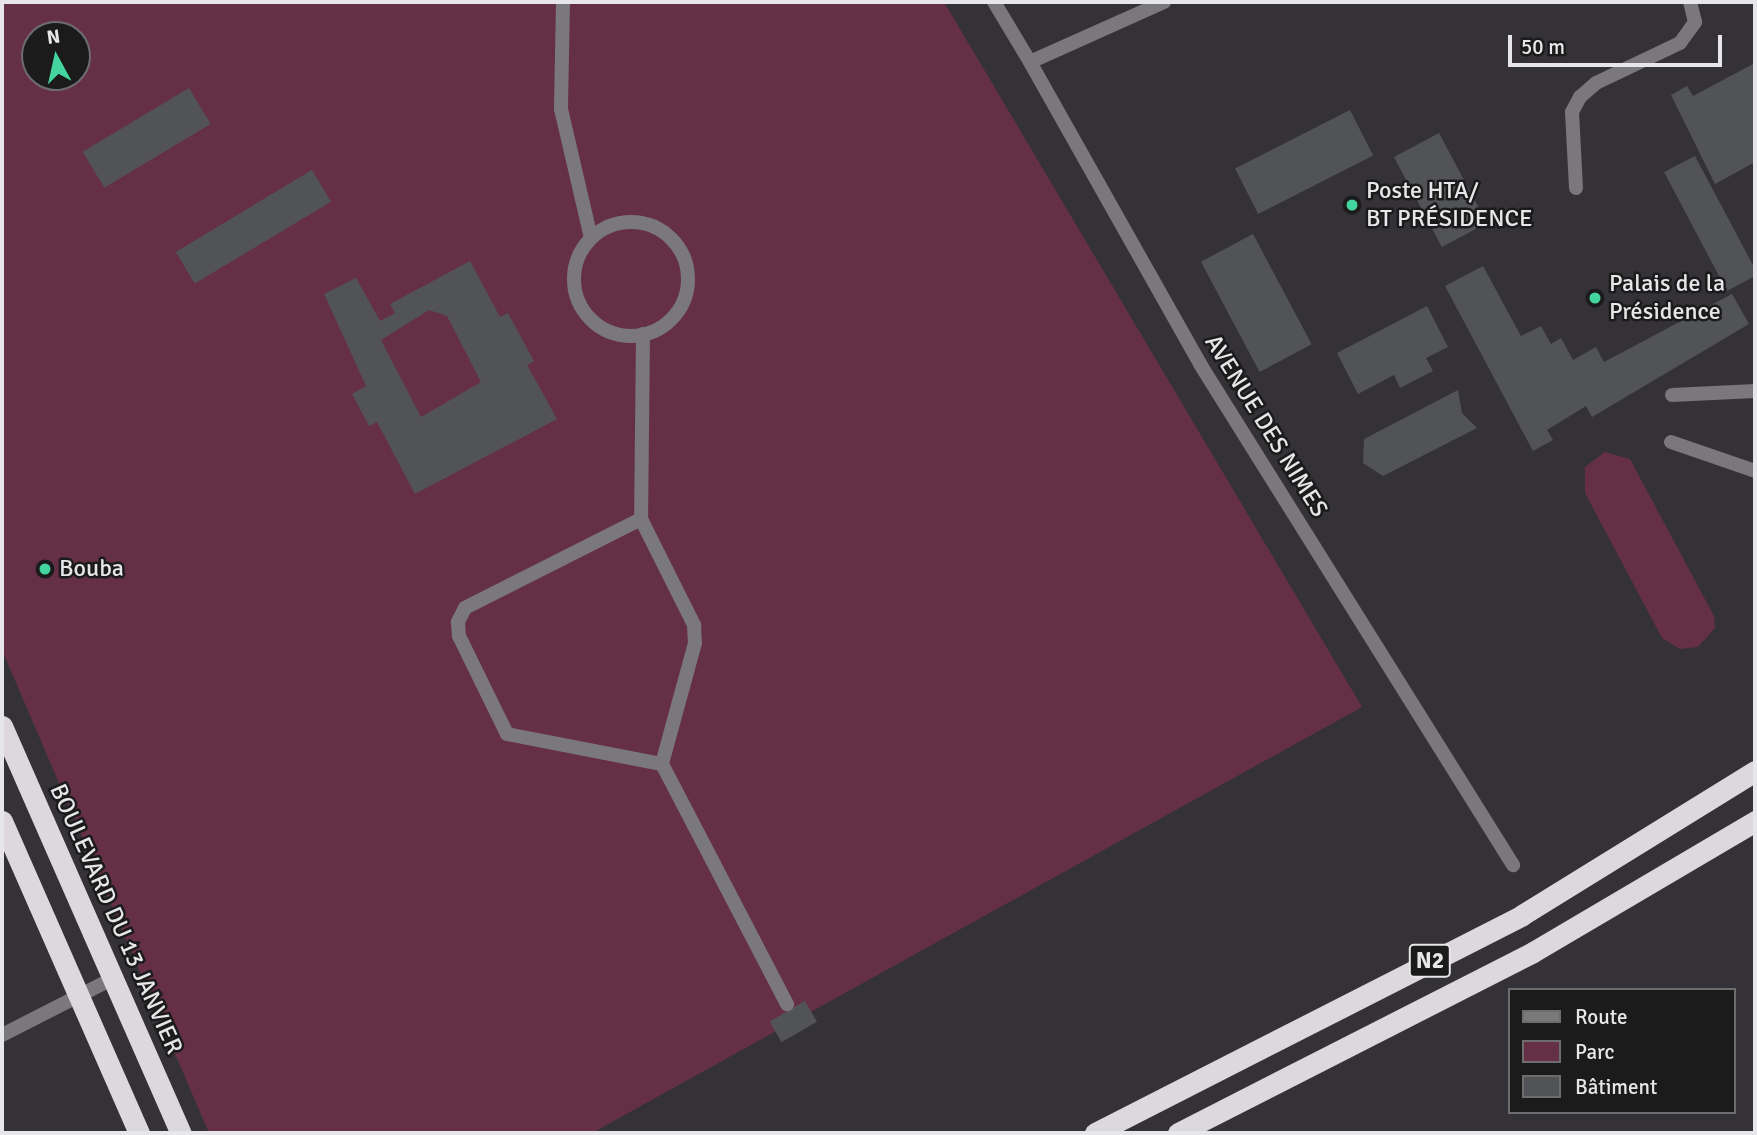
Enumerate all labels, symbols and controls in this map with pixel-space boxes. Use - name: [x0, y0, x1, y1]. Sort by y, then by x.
- north arrow: [21, 21, 91, 91]
- scale bar: [1512, 21, 1726, 65]
- text: N: [45, 24, 62, 50]
- text: 50 m: [1521, 34, 1565, 60]
- place label: Poste HTA/ BT PRÉSIDENCE: [1366, 177, 1533, 233]
- marker: Poste HTA/ BT PRÉSIDENCE: [1344, 197, 1360, 213]
- place label: Palais de la Présidence: [1609, 270, 1725, 326]
- marker: Palais de la Présidence: [1587, 290, 1603, 306]
- street label: AVENUE DES NIMES: [1198, 330, 1334, 522]
- place label: Bouba: [59, 555, 124, 583]
- marker: Bouba: [37, 561, 53, 577]
- street label: BOULEVARD DU 13 JANVIER: [43, 779, 189, 1059]
- road number: N2: [1407, 942, 1453, 980]
- legend: [1508, 988, 1736, 1114]
- text: Route: [1575, 1004, 1627, 1030]
- text: Parc: [1575, 1039, 1614, 1065]
- text: Bâtiment: [1575, 1074, 1657, 1100]

